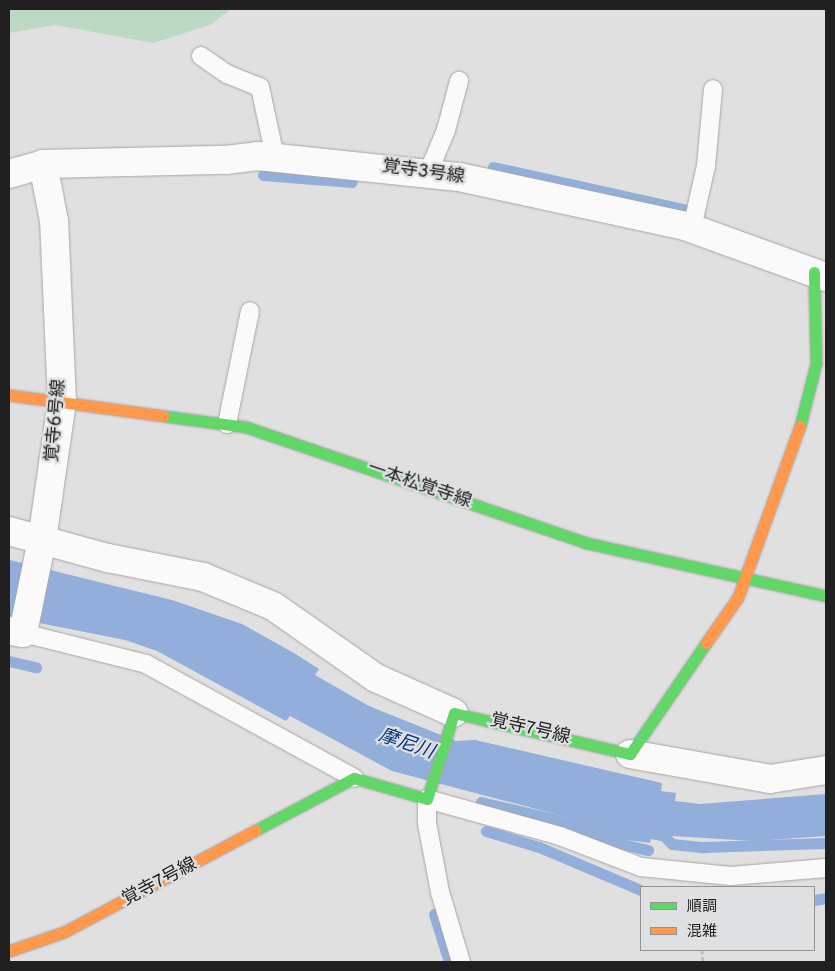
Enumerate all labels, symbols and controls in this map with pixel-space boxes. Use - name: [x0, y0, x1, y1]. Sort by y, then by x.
- street label: 覚寺3号線: [380, 157, 466, 189]
- street label: 覚寺6号線: [43, 379, 71, 463]
- street label: 一本松覚寺線: [364, 458, 474, 514]
- street label: 覚寺7号線: [488, 710, 572, 750]
- water label: 摩尼川: [375, 725, 437, 765]
- street label: 覚寺7号線: [119, 854, 201, 912]
- legend: [640, 886, 815, 951]
- text: 順調: [687, 898, 717, 917]
- text: 混雑: [687, 923, 717, 942]

